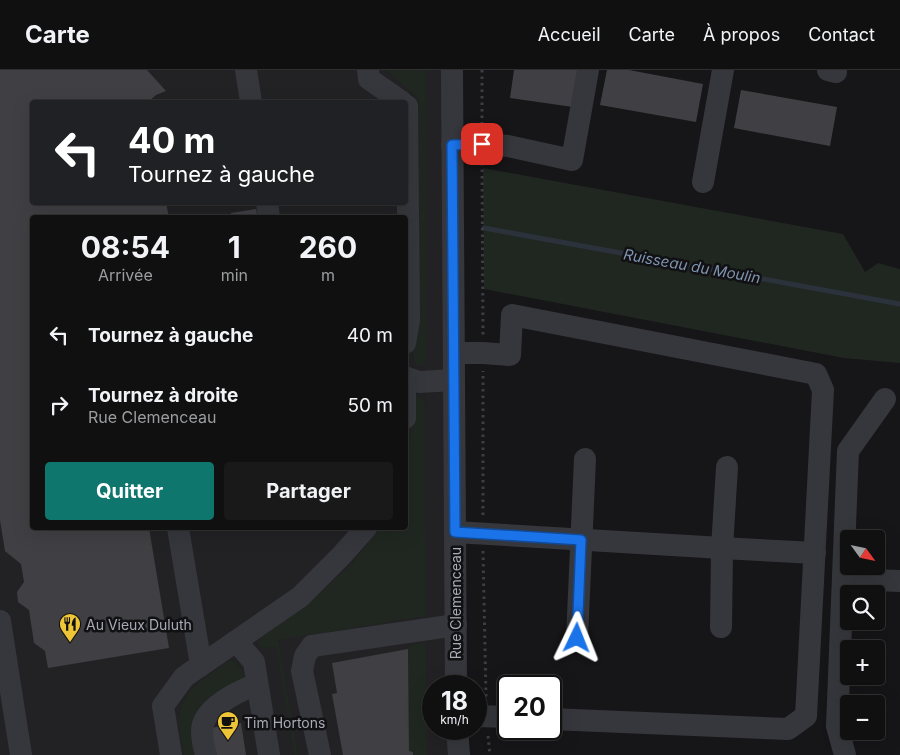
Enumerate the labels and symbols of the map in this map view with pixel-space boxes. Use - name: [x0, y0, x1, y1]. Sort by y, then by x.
- pin: [461, 123, 503, 165]
- water label: Ruisseau du Moulin: [622, 245, 762, 287]
- north arrow: [840, 530, 885, 575]
- street label: Rue Clemenceau: [447, 547, 464, 659]
- position arrow: [550, 611, 602, 663]
- restaurant icon: Au Vieux Duluth: [58, 612, 82, 643]
- place label: Au Vieux Duluth: [86, 616, 192, 633]
- speed limit sign: 20: [497, 675, 562, 740]
- cafe icon: Tim Hortons: [216, 710, 240, 741]
- place label: Tim Hortons: [244, 714, 325, 731]

